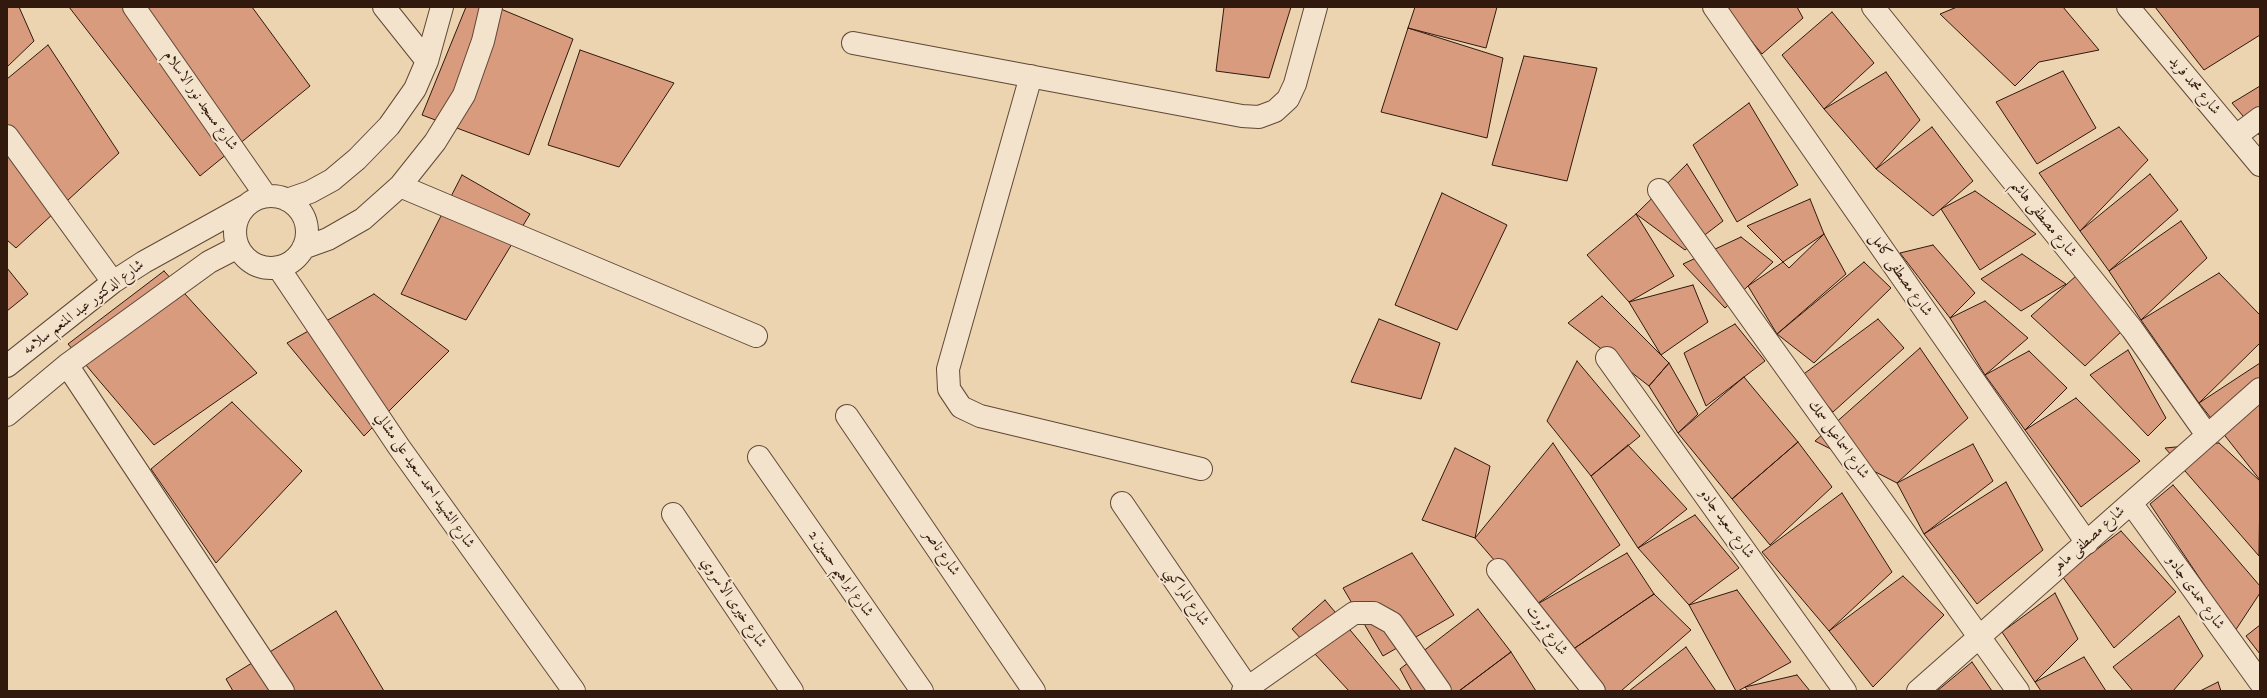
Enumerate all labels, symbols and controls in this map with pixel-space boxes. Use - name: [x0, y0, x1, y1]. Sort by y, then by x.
- street label: شارع مسجد نور الاسلام: [159, 48, 241, 154]
- street label: شارع محمد فريد: [2164, 53, 2224, 119]
- street label: شارع مصطفى هاشم: [2006, 177, 2080, 261]
- street label: شارع مصطفى كامل: [1865, 230, 1935, 320]
- street label: شارع الدكتور عبد المنعم سلامه: [20, 257, 148, 359]
- street label: شارع اسماعيل سمك: [1803, 397, 1873, 483]
- street label: شارع الشهيد احمد سعيد على مشالي: [370, 410, 478, 552]
- street label: شارع سعيد جادو: [1694, 485, 1758, 563]
- street label: شارع مصطفى ماهر: [2049, 502, 2129, 578]
- street label: شارع ناصر: [919, 526, 963, 580]
- street label: شارع ابراهيم حسين 2: [803, 527, 877, 621]
- street label: شارع حمدى جادو: [2162, 552, 2228, 634]
- street label: شارع خيرى الأسروي: [696, 554, 770, 652]
- street label: شارع المراكبي: [1160, 564, 1212, 630]
- street label: شارع ثروت: [1521, 603, 1571, 659]

